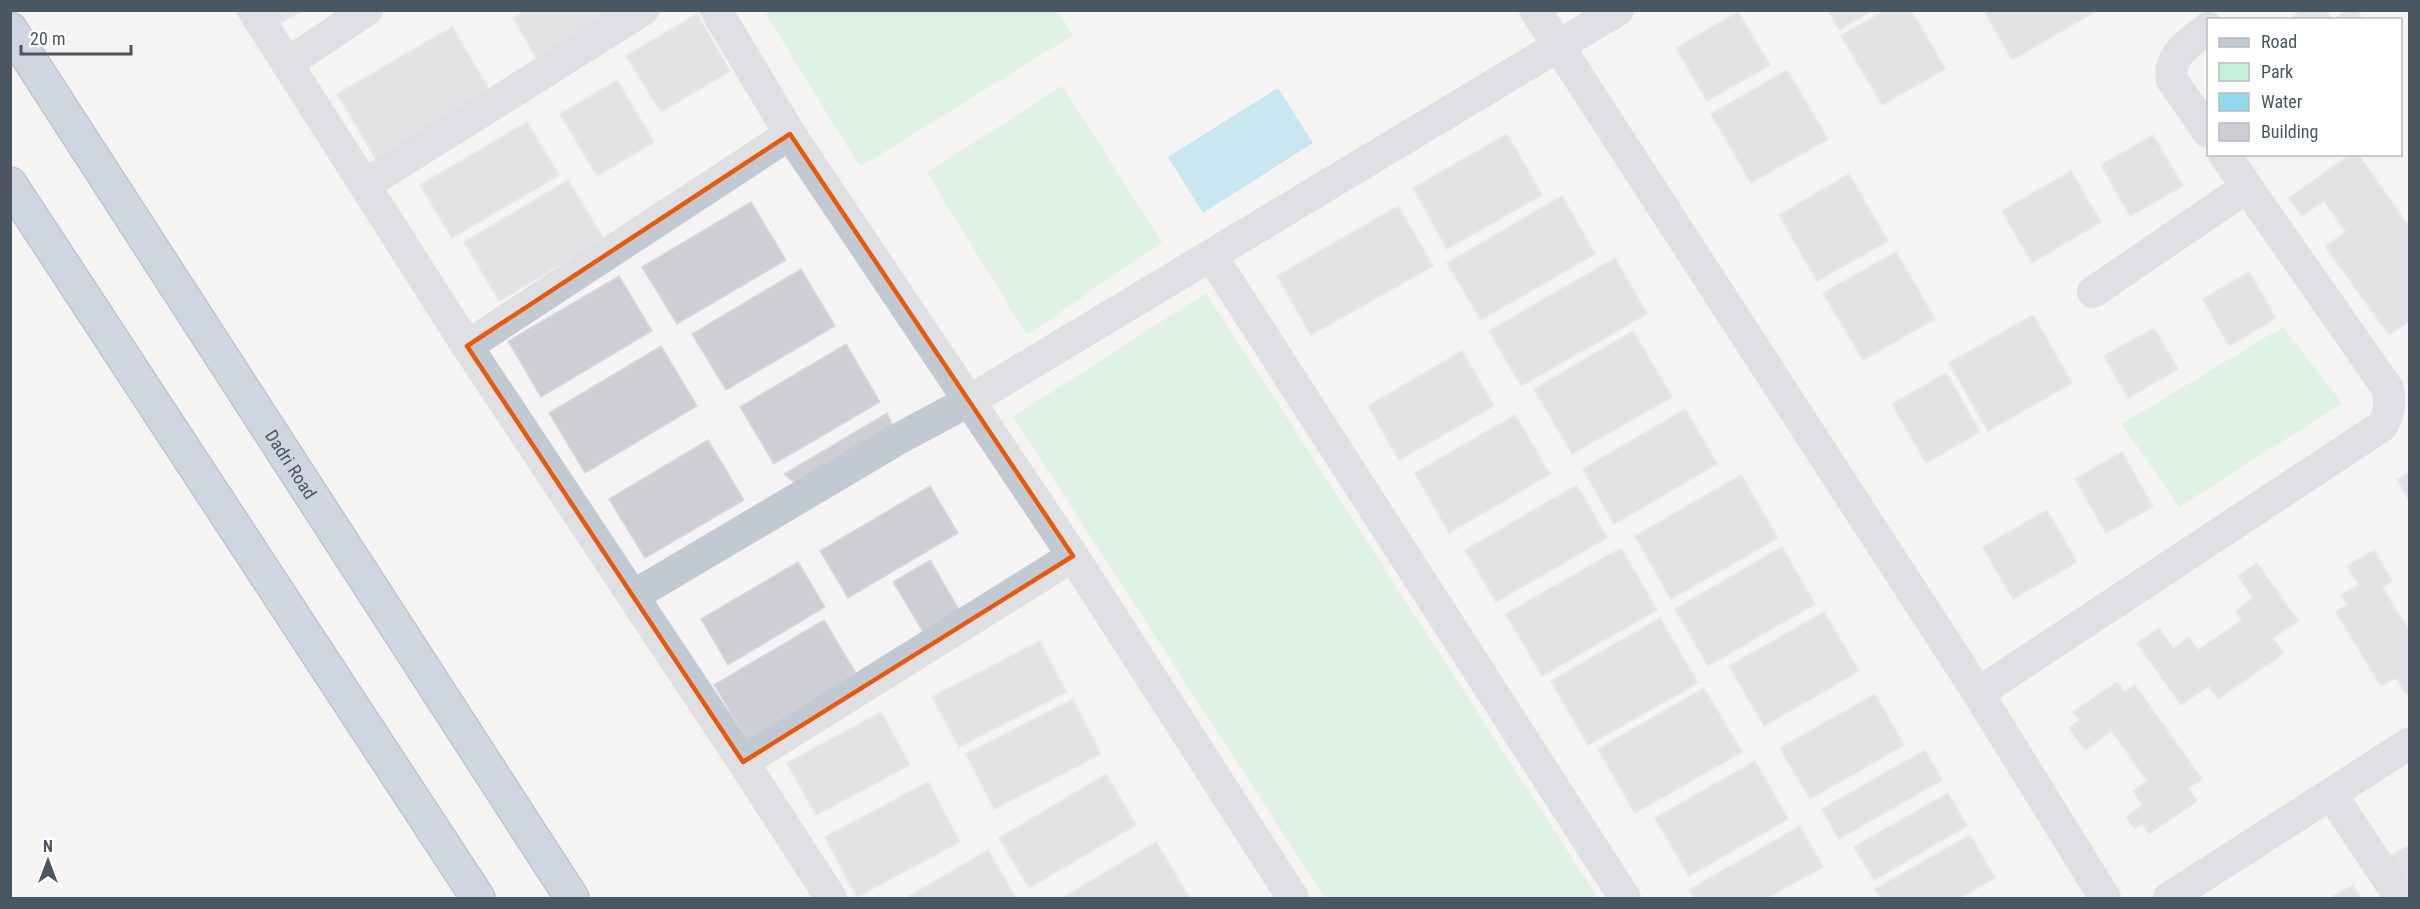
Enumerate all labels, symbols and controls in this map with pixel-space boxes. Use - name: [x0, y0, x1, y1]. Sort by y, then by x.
- scale bar: [21, 18, 130, 56]
- legend: [2207, 18, 2402, 156]
- text: 20 m: [30, 28, 65, 49]
- text: Road: [2261, 31, 2297, 52]
- text: Park: [2261, 61, 2293, 82]
- text: Water: [2261, 91, 2303, 112]
- text: Building: [2261, 121, 2318, 142]
- street label: Dadri Road: [261, 426, 321, 502]
- north arrow: [18, 831, 78, 891]
- text: N: [43, 837, 53, 856]

